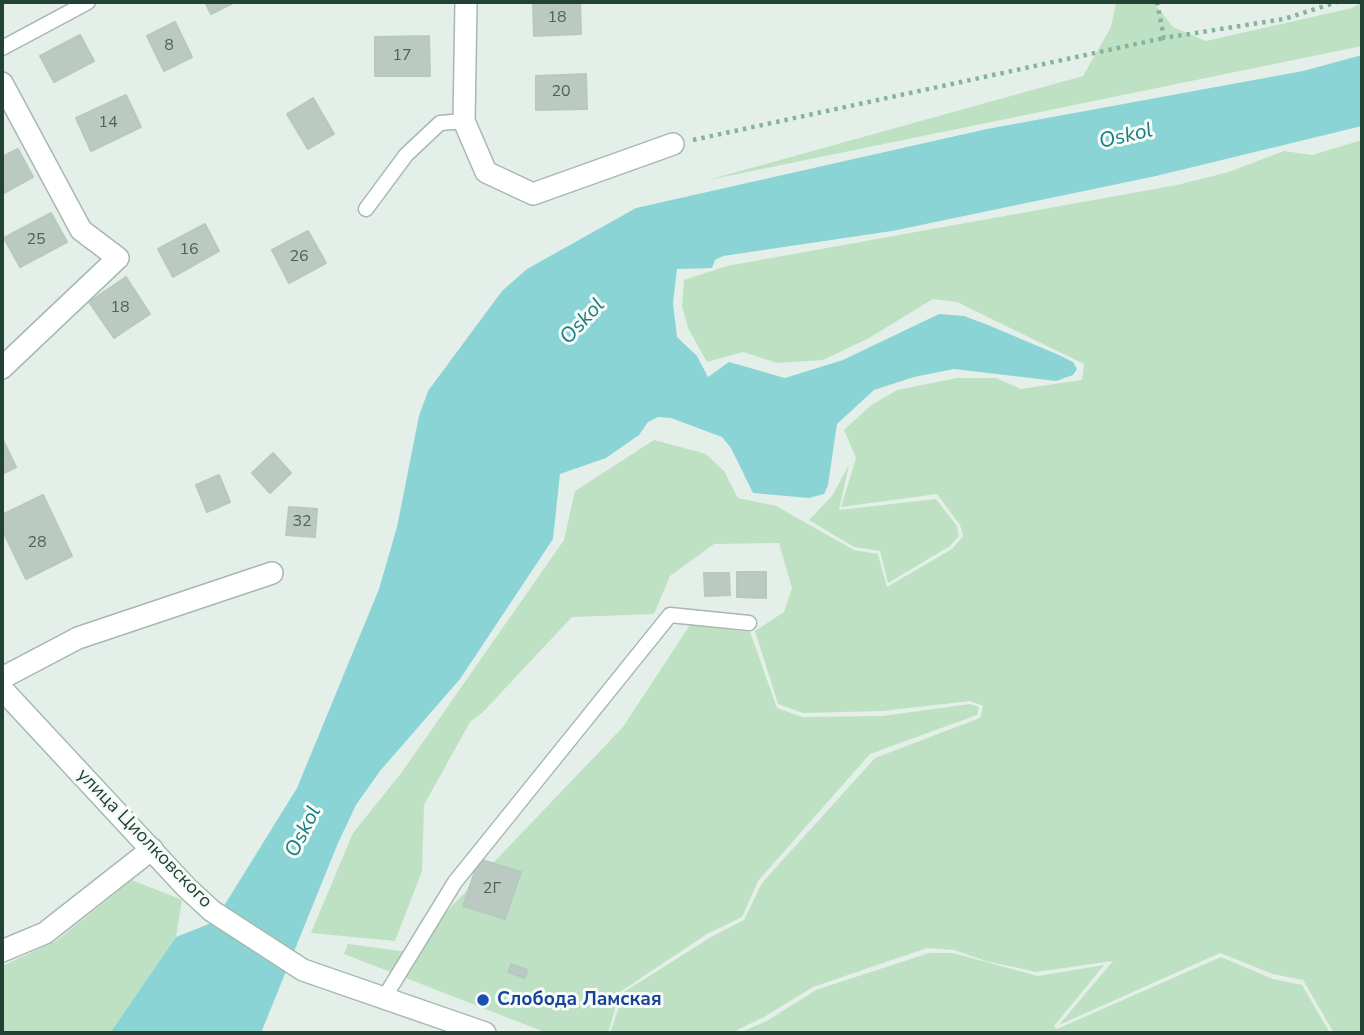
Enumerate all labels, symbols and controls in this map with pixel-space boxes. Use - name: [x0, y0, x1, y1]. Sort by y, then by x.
- house number: 18: [547, 8, 567, 28]
- house number: 8: [164, 36, 174, 56]
- house number: 17: [392, 46, 412, 66]
- house number: 20: [551, 82, 571, 102]
- house number: 14: [98, 113, 118, 133]
- water label: Oskol: [1097, 119, 1155, 155]
- house number: 25: [26, 230, 46, 250]
- house number: 16: [179, 240, 199, 260]
- house number: 26: [289, 247, 309, 267]
- water label: Oskol: [555, 294, 611, 350]
- house number: 18: [110, 298, 130, 318]
- house number: 32: [292, 512, 312, 532]
- house number: 28: [27, 533, 47, 553]
- street label: улица Циолковского: [71, 764, 217, 914]
- water label: Oskol: [280, 802, 328, 862]
- house number: 2Г: [483, 879, 501, 899]
- place label: Слобода Ламская: [497, 989, 662, 1011]
- marker: Слобода Ламская: [475, 992, 491, 1008]

